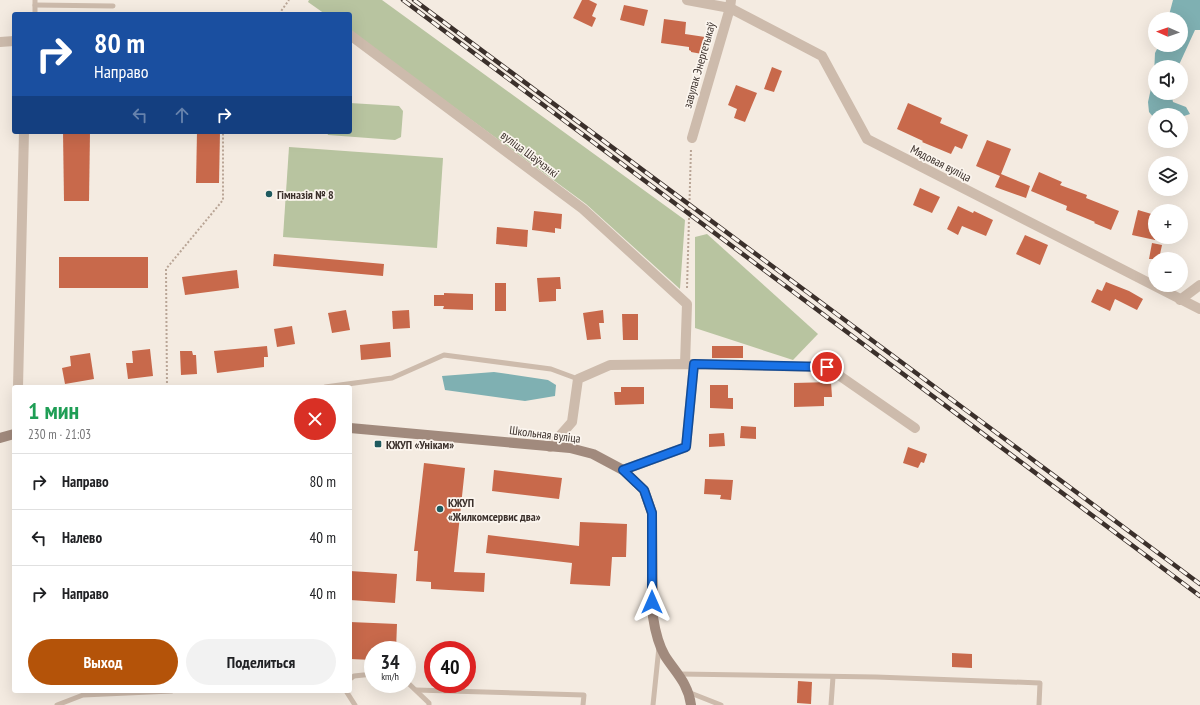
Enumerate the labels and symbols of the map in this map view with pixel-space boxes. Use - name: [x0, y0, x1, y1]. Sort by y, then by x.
- north arrow: [1148, 12, 1188, 52]
- street label: завулак Энергетыкаў: [680, 20, 719, 110]
- street label: вуліца Шаўчэнкі: [498, 127, 562, 181]
- street label: Мядовая вуліца: [908, 141, 974, 185]
- place label: Гімназія № 8: [277, 187, 334, 202]
- marker: Гімназія № 8: [264, 189, 274, 199]
- pin: [810, 350, 844, 384]
- street label: Школьная вуліца: [509, 422, 582, 446]
- place label: КЖУП «Унікам»: [386, 437, 454, 452]
- marker: КЖУП «Унікам»: [373, 439, 383, 449]
- place label: КЖУП «Жилкомсервис два»: [448, 495, 541, 524]
- marker: КЖУП «Жилкомсервис два»: [435, 504, 445, 514]
- position arrow: [631, 581, 673, 623]
- speed limit sign: 40: [424, 641, 476, 693]

